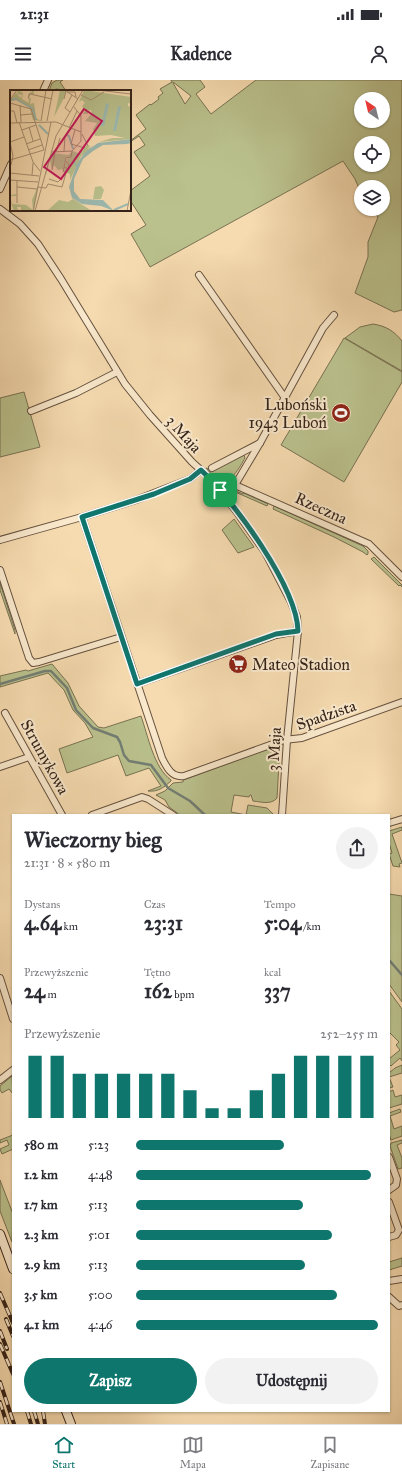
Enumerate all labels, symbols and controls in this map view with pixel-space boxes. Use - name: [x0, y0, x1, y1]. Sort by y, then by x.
- text: 21:31: [20, 5, 49, 23]
- icon: menu: [12, 43, 34, 65]
- text: Kadence: [170, 43, 232, 65]
- icon: person: [368, 43, 390, 65]
- inset map: [10, 90, 131, 211]
- north arrow: [354, 92, 390, 128]
- map controls: [354, 92, 390, 216]
- button: locate: [354, 136, 390, 172]
- button: layers: [354, 180, 390, 216]
- place label: Luboński 1943 Luboń: [248, 395, 328, 432]
- sports icon: Luboński 1943 Luboń: [330, 402, 352, 424]
- street label: 3 Maja: [162, 411, 206, 457]
- pin: [203, 473, 237, 507]
- icon: arrive: [209, 479, 231, 501]
- street label: Rzeczna: [292, 488, 350, 528]
- supermarket icon: Mateo Stadion: [227, 653, 249, 675]
- place label: Mateo Stadion: [252, 655, 350, 674]
- street label: Spadzista: [294, 696, 359, 734]
- street label: Strumykowa: [17, 716, 73, 798]
- street label: 3 Maja: [263, 726, 285, 771]
- text: Wieczorny bieg: [24, 826, 161, 853]
- button: share: [336, 827, 378, 869]
- text: 21:31 · 8 × 580 m: [24, 855, 110, 871]
- text: Dystans: [24, 898, 60, 911]
- text: Czas: [144, 898, 165, 911]
- text: Tempo: [264, 898, 296, 911]
- text: 4.64: [24, 911, 61, 935]
- text: 23:31: [144, 911, 183, 935]
- text: 5:04: [264, 911, 301, 935]
- text: km: [61, 920, 78, 933]
- text: /km: [301, 920, 321, 933]
- text: Przewyższenie: [24, 966, 89, 979]
- text: Tętno: [144, 966, 171, 979]
- text: kcal: [264, 966, 281, 979]
- text: 24: [24, 979, 45, 1003]
- text: 162: [144, 979, 172, 1003]
- text: 337: [264, 979, 291, 1003]
- text: m: [45, 988, 57, 1001]
- text: bpm: [172, 988, 194, 1001]
- text: Przewyższenie: [24, 1026, 100, 1042]
- text: 252–255 m: [320, 1026, 378, 1042]
- text: 580 m: [24, 1137, 58, 1153]
- text: 5:23: [88, 1137, 109, 1153]
- text: 1.2 km: [24, 1167, 58, 1183]
- text: 4:48: [88, 1167, 113, 1183]
- text: 1.7 km: [24, 1197, 58, 1213]
- text: 5:13: [88, 1197, 108, 1213]
- text: 2.3 km: [24, 1227, 58, 1243]
- text: 5:01: [88, 1227, 110, 1243]
- text: 2.9 km: [24, 1257, 60, 1273]
- text: 5:13: [88, 1257, 108, 1273]
- text: 3.5 km: [24, 1287, 58, 1303]
- text: 5:00: [88, 1287, 112, 1303]
- text: 4.1 km: [24, 1317, 59, 1333]
- text: 4:46: [88, 1317, 112, 1333]
- button: Zapisz: [24, 1358, 197, 1404]
- button: Udostępnij: [205, 1358, 378, 1404]
- tab: Start: [52, 1434, 75, 1471]
- tab: Mapa: [180, 1434, 206, 1471]
- tab: Zapisane: [310, 1434, 350, 1471]

